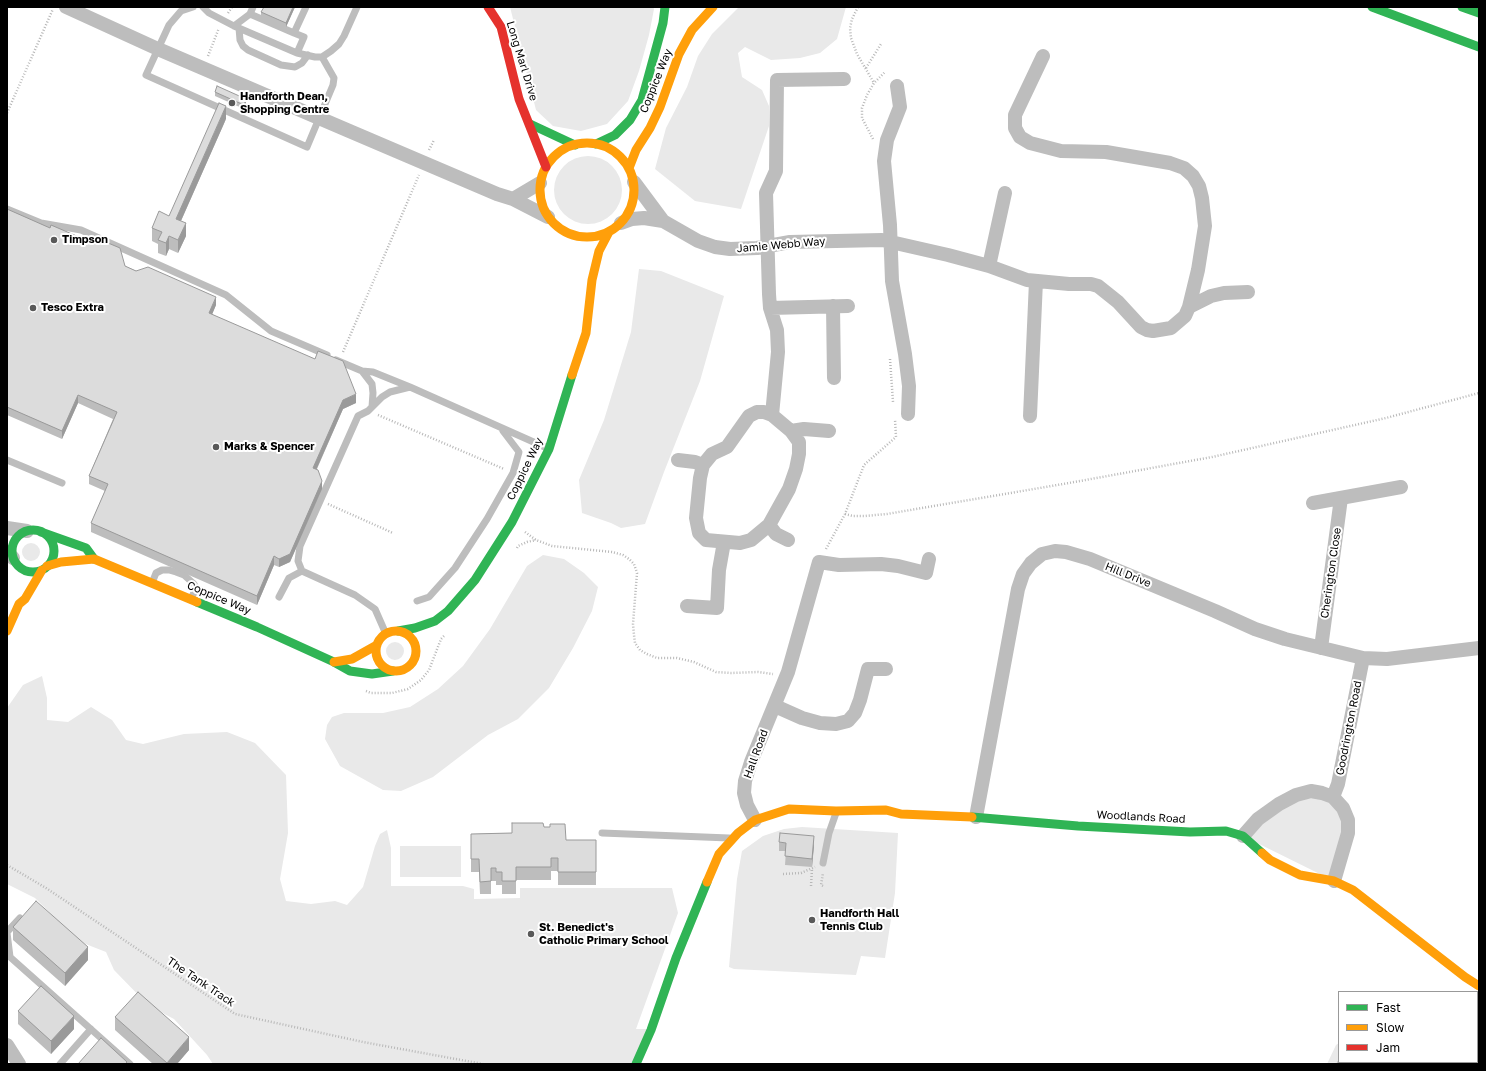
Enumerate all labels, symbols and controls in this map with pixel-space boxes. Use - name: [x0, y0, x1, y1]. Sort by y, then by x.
- street label: Long Marl Drive: [504, 20, 540, 102]
- street label: Coppice Way: [637, 47, 675, 115]
- place label: Handforth Dean, Shopping Centre: [240, 90, 329, 116]
- marker: Handforth Dean, Shopping Centre: [227, 98, 237, 108]
- place label: Timpson: [62, 233, 108, 247]
- marker: Timpson: [49, 235, 59, 245]
- street label: Jamie Webb Way: [736, 235, 826, 255]
- place label: Tesco Extra: [41, 301, 104, 315]
- marker: Tesco Extra: [28, 303, 38, 313]
- street label: Coppice Way: [504, 436, 546, 502]
- place label: Marks & Spencer: [224, 440, 315, 454]
- marker: Marks & Spencer: [211, 442, 221, 452]
- street label: Cherington Close: [1318, 527, 1344, 619]
- street label: Hill Drive: [1103, 560, 1153, 590]
- street label: Coppice Way: [185, 579, 253, 617]
- street label: Goodrington Road: [1333, 680, 1365, 776]
- street label: Hall Road: [741, 728, 771, 780]
- street label: Woodlands Road: [1096, 808, 1186, 826]
- place label: Handforth Hall Tennis Club: [820, 907, 899, 933]
- marker: Handforth Hall Tennis Club: [807, 915, 817, 925]
- place label: St. Benedict's Catholic Primary School: [539, 921, 668, 947]
- marker: St. Benedict's Catholic Primary School: [526, 929, 536, 939]
- street label: The Tank Track: [165, 954, 237, 1010]
- legend: [1338, 991, 1478, 1063]
- text: Fast: [1376, 1000, 1401, 1015]
- text: Slow: [1376, 1020, 1404, 1035]
- text: Jam: [1376, 1040, 1400, 1055]

